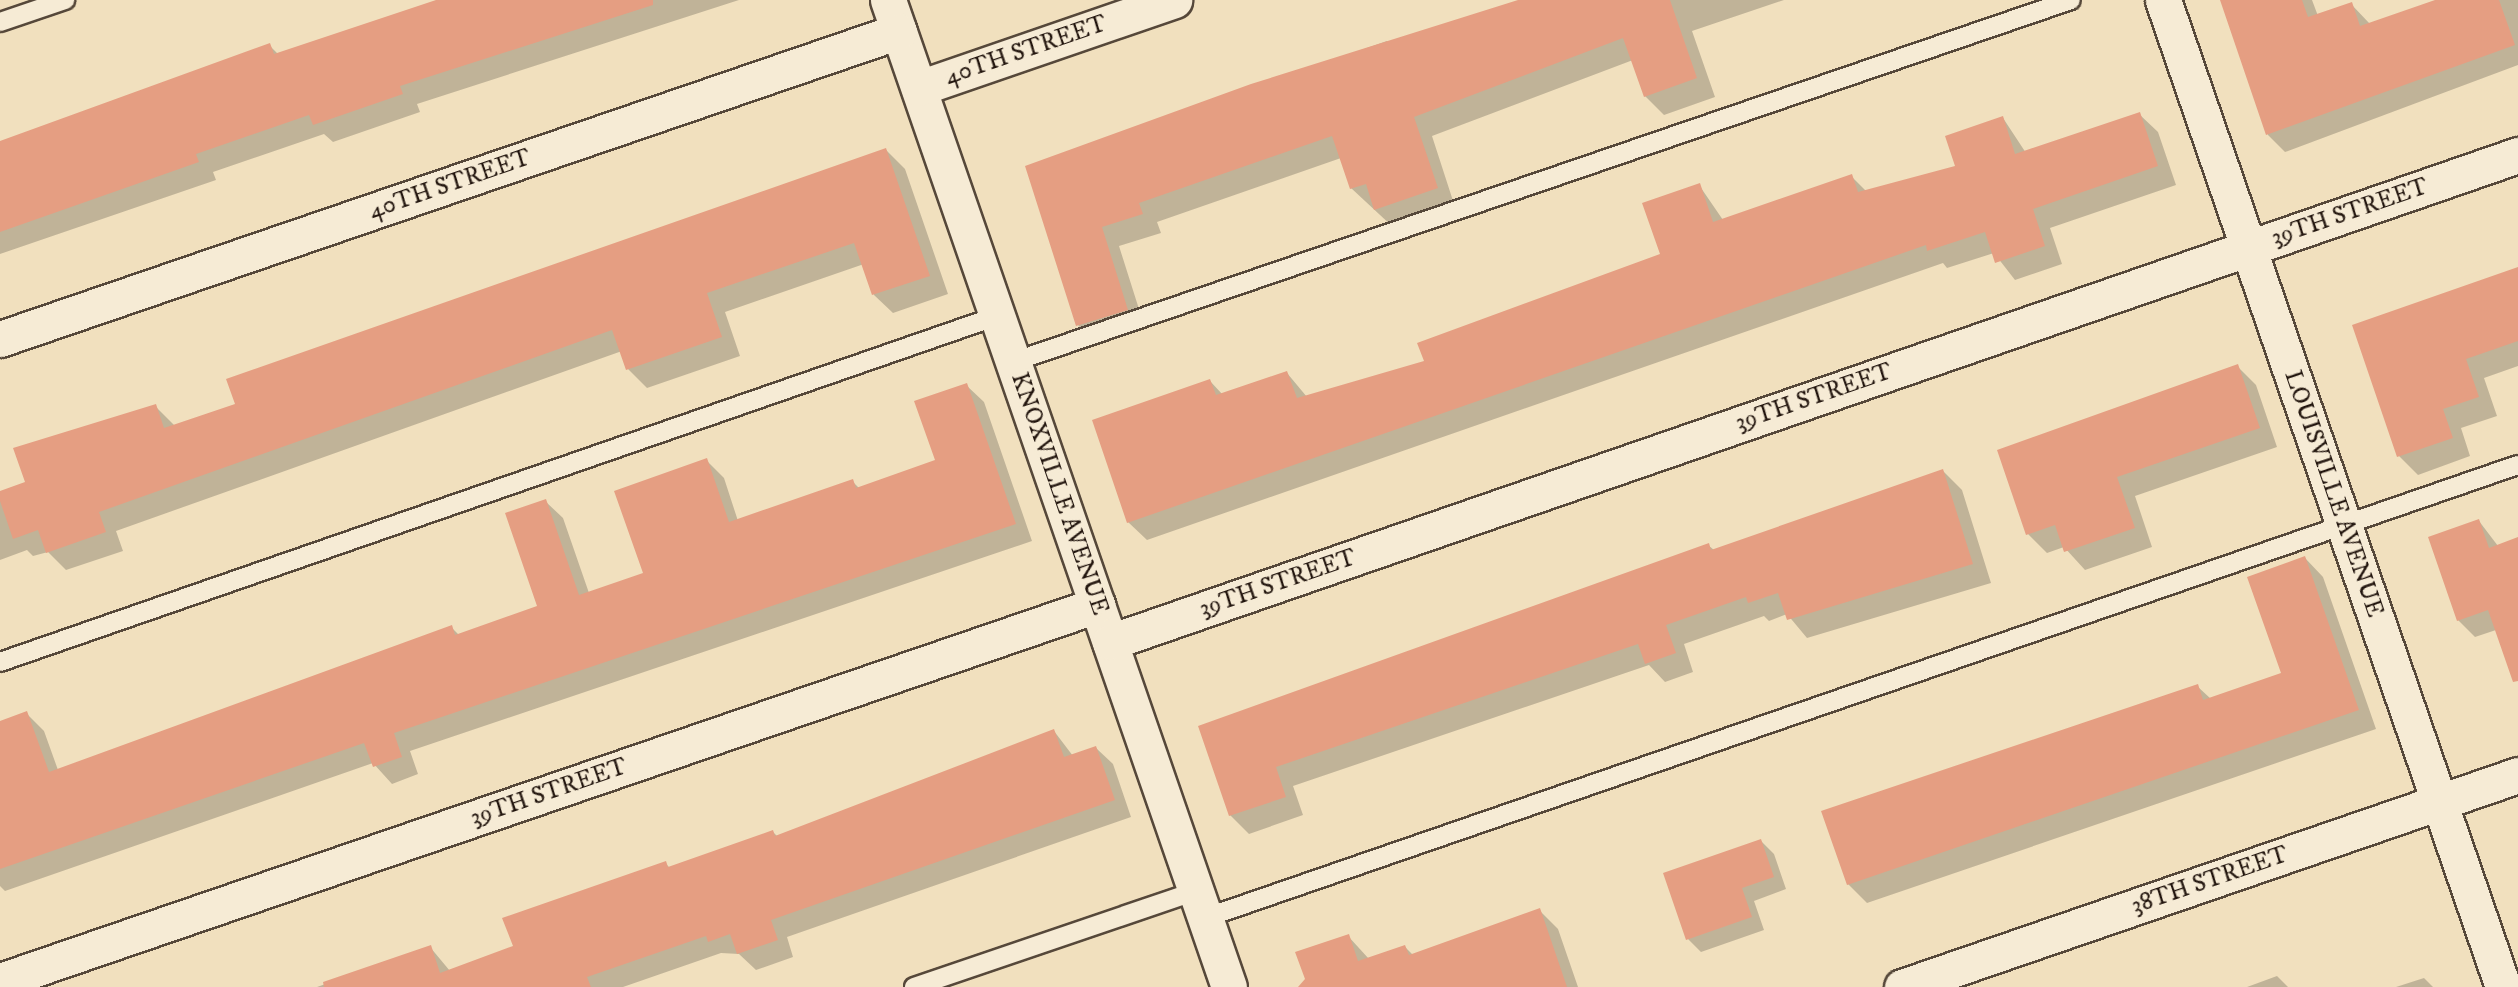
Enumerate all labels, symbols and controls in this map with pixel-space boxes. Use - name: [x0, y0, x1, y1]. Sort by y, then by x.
- street label: 40TH STREET: [941, 10, 1111, 92]
- street label: 40TH STREET: [365, 144, 535, 226]
- street label: 39TH STREET: [2268, 173, 2432, 253]
- street label: 39TH STREET: [1732, 358, 1896, 438]
- street label: LOUISVILLE AVENUE: [2277, 367, 2389, 621]
- street label: KNOXVILLE AVENUE: [1004, 369, 1114, 619]
- street label: 39TH STREET: [1196, 544, 1360, 624]
- street label: 39TH STREET: [467, 753, 631, 833]
- street label: 38TH STREET: [2128, 841, 2292, 921]

